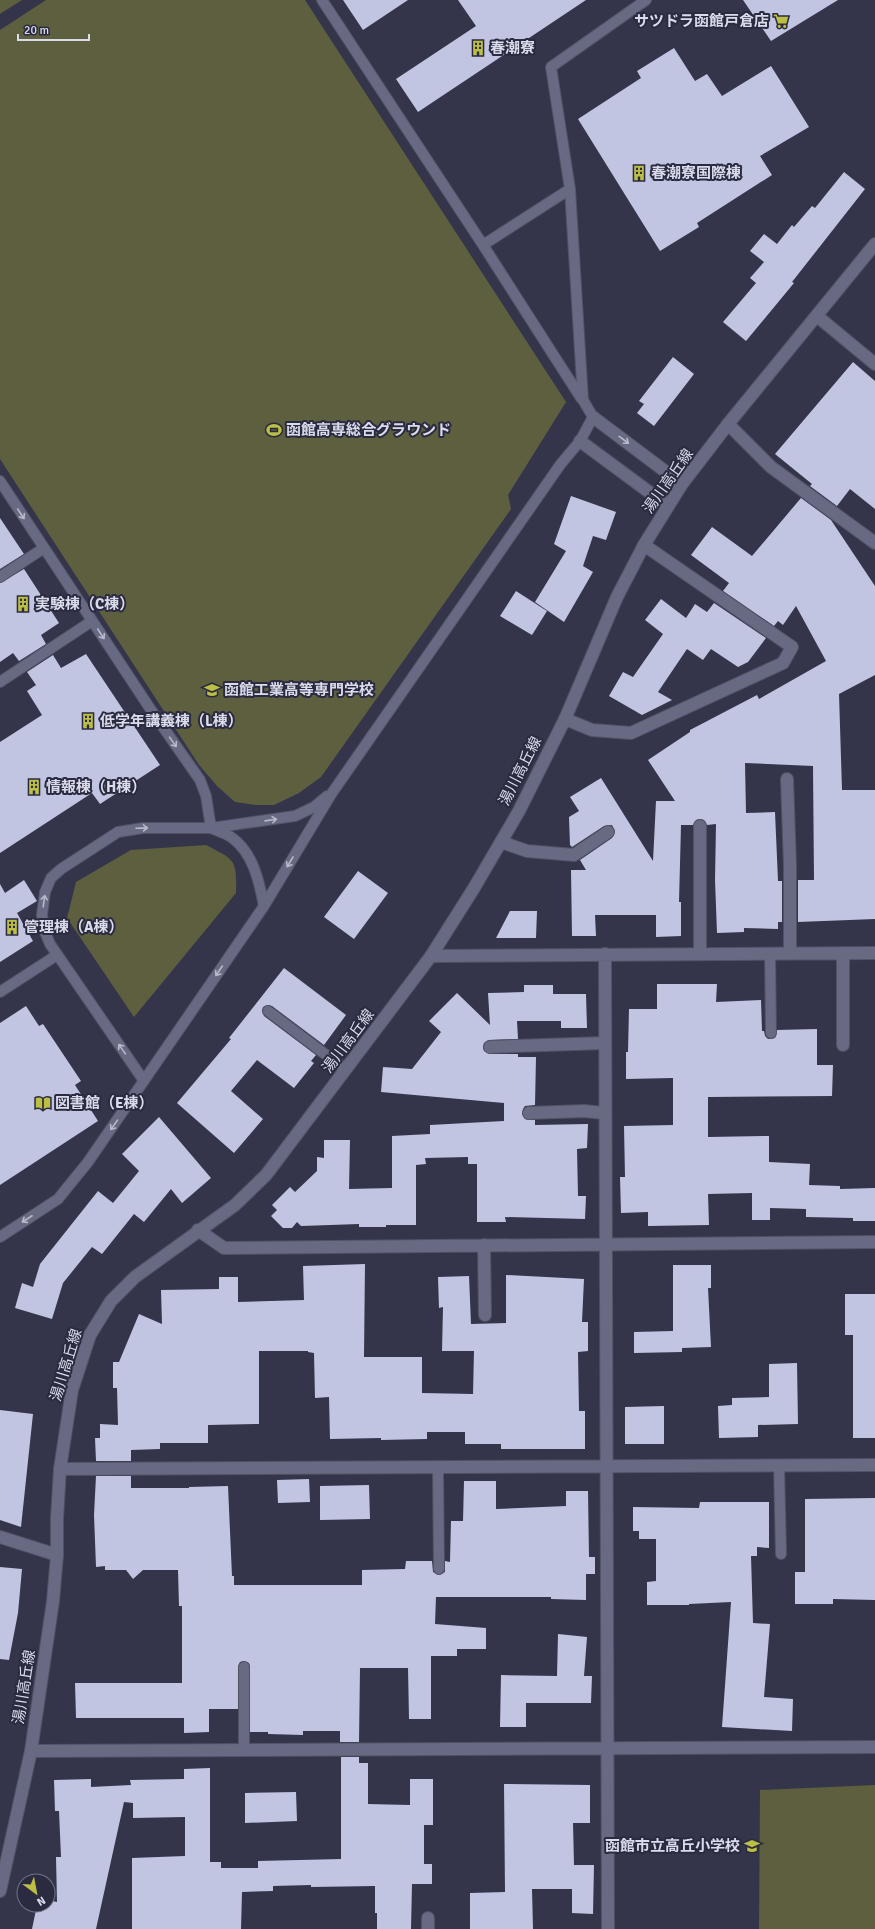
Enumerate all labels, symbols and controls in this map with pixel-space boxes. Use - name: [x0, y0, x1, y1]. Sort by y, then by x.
- place label: サツドラ函館戸倉店: [634, 12, 769, 30]
- supermarket icon: サツドラ函館戸倉店: [772, 12, 790, 30]
- scale bar: [18, 16, 89, 42]
- text: 20 m: [24, 23, 49, 38]
- building icon: 春潮寮: [469, 39, 487, 57]
- place label: 春潮寮: [490, 39, 535, 57]
- building icon: 春潮寮国際棟: [630, 164, 648, 182]
- place label: 春潮寮国際棟: [651, 164, 741, 182]
- sports icon: 函館高専総合グラウンド: [265, 421, 283, 439]
- place label: 函館高専総合グラウンド: [286, 421, 451, 439]
- one-way arrow: [618, 436, 629, 444]
- street label: 湯川高丘線: [639, 445, 697, 517]
- one-way arrow: [17, 508, 26, 519]
- building icon: 実験棟（C棟）: [14, 595, 32, 613]
- place label: 実験棟（C棟）: [35, 595, 134, 613]
- one-way arrow: [97, 628, 105, 639]
- school or university icon: 函館工業高等専門学校: [203, 681, 221, 699]
- place label: 函館工業高等専門学校: [224, 681, 374, 699]
- building icon: 低学年講義棟（L棟）: [79, 712, 97, 730]
- place label: 低学年講義棟（L棟）: [100, 712, 243, 730]
- street label: 湯川高丘線: [495, 733, 545, 809]
- one-way arrow: [169, 736, 177, 747]
- building icon: 情報棟（H棟）: [25, 778, 43, 796]
- place label: 情報棟（H棟）: [46, 778, 146, 796]
- one-way arrow: [264, 816, 277, 824]
- one-way arrow: [135, 825, 148, 832]
- one-way arrow: [286, 856, 294, 868]
- one-way arrow: [40, 895, 48, 908]
- building icon: 管理棟（A棟）: [3, 918, 21, 936]
- place label: 管理棟（A棟）: [24, 918, 124, 936]
- one-way arrow: [215, 965, 223, 976]
- street label: 湯川高丘線: [318, 1006, 378, 1076]
- one-way arrow: [118, 1044, 126, 1055]
- library icon: 図書館（E棟）: [34, 1094, 52, 1112]
- place label: 図書館（E棟）: [55, 1094, 154, 1112]
- one-way arrow: [110, 1119, 118, 1130]
- one-way arrow: [21, 1216, 33, 1224]
- street label: 湯川高丘線: [46, 1326, 86, 1404]
- street label: 湯川高丘線: [9, 1649, 39, 1725]
- place label: 函館市立高丘小学校: [605, 1837, 740, 1855]
- school or university icon: 函館市立高丘小学校: [743, 1837, 761, 1855]
- north arrow: [16, 1873, 56, 1913]
- text: N: [34, 1894, 48, 1909]

